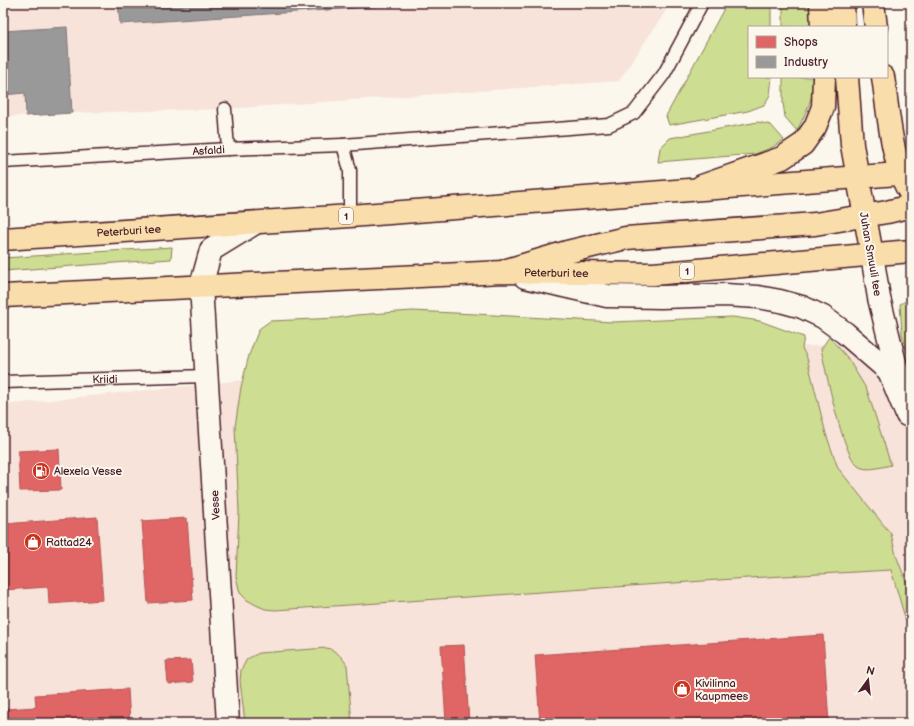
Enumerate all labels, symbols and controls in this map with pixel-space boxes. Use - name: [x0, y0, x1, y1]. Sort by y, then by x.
- legend: [748, 26, 888, 78]
- text: Shops: [784, 35, 818, 50]
- text: Industry: [784, 55, 829, 70]
- street label: Asfaldi: [192, 143, 225, 158]
- road number: 1: [339, 208, 353, 224]
- street label: Juhan Smuuli tee: [857, 211, 884, 298]
- street label: Peterburi tee: [96, 223, 162, 240]
- road number: 1: [680, 263, 694, 279]
- street label: Peterburi tee: [524, 266, 589, 280]
- street label: Kriidi: [92, 373, 118, 386]
- fuel station icon: Alexela Vesse: [31, 461, 51, 481]
- place label: Alexela Vesse: [54, 465, 122, 478]
- street label: Vesse: [208, 489, 223, 520]
- shop icon: Rattad24: [23, 532, 43, 552]
- place label: Rattad24: [46, 536, 92, 549]
- north arrow: [848, 660, 888, 700]
- text: N: [865, 663, 876, 678]
- place label: Kivilinna Kaupmees: [695, 677, 749, 703]
- shop icon: Kivilinna Kaupmees: [672, 679, 692, 699]

